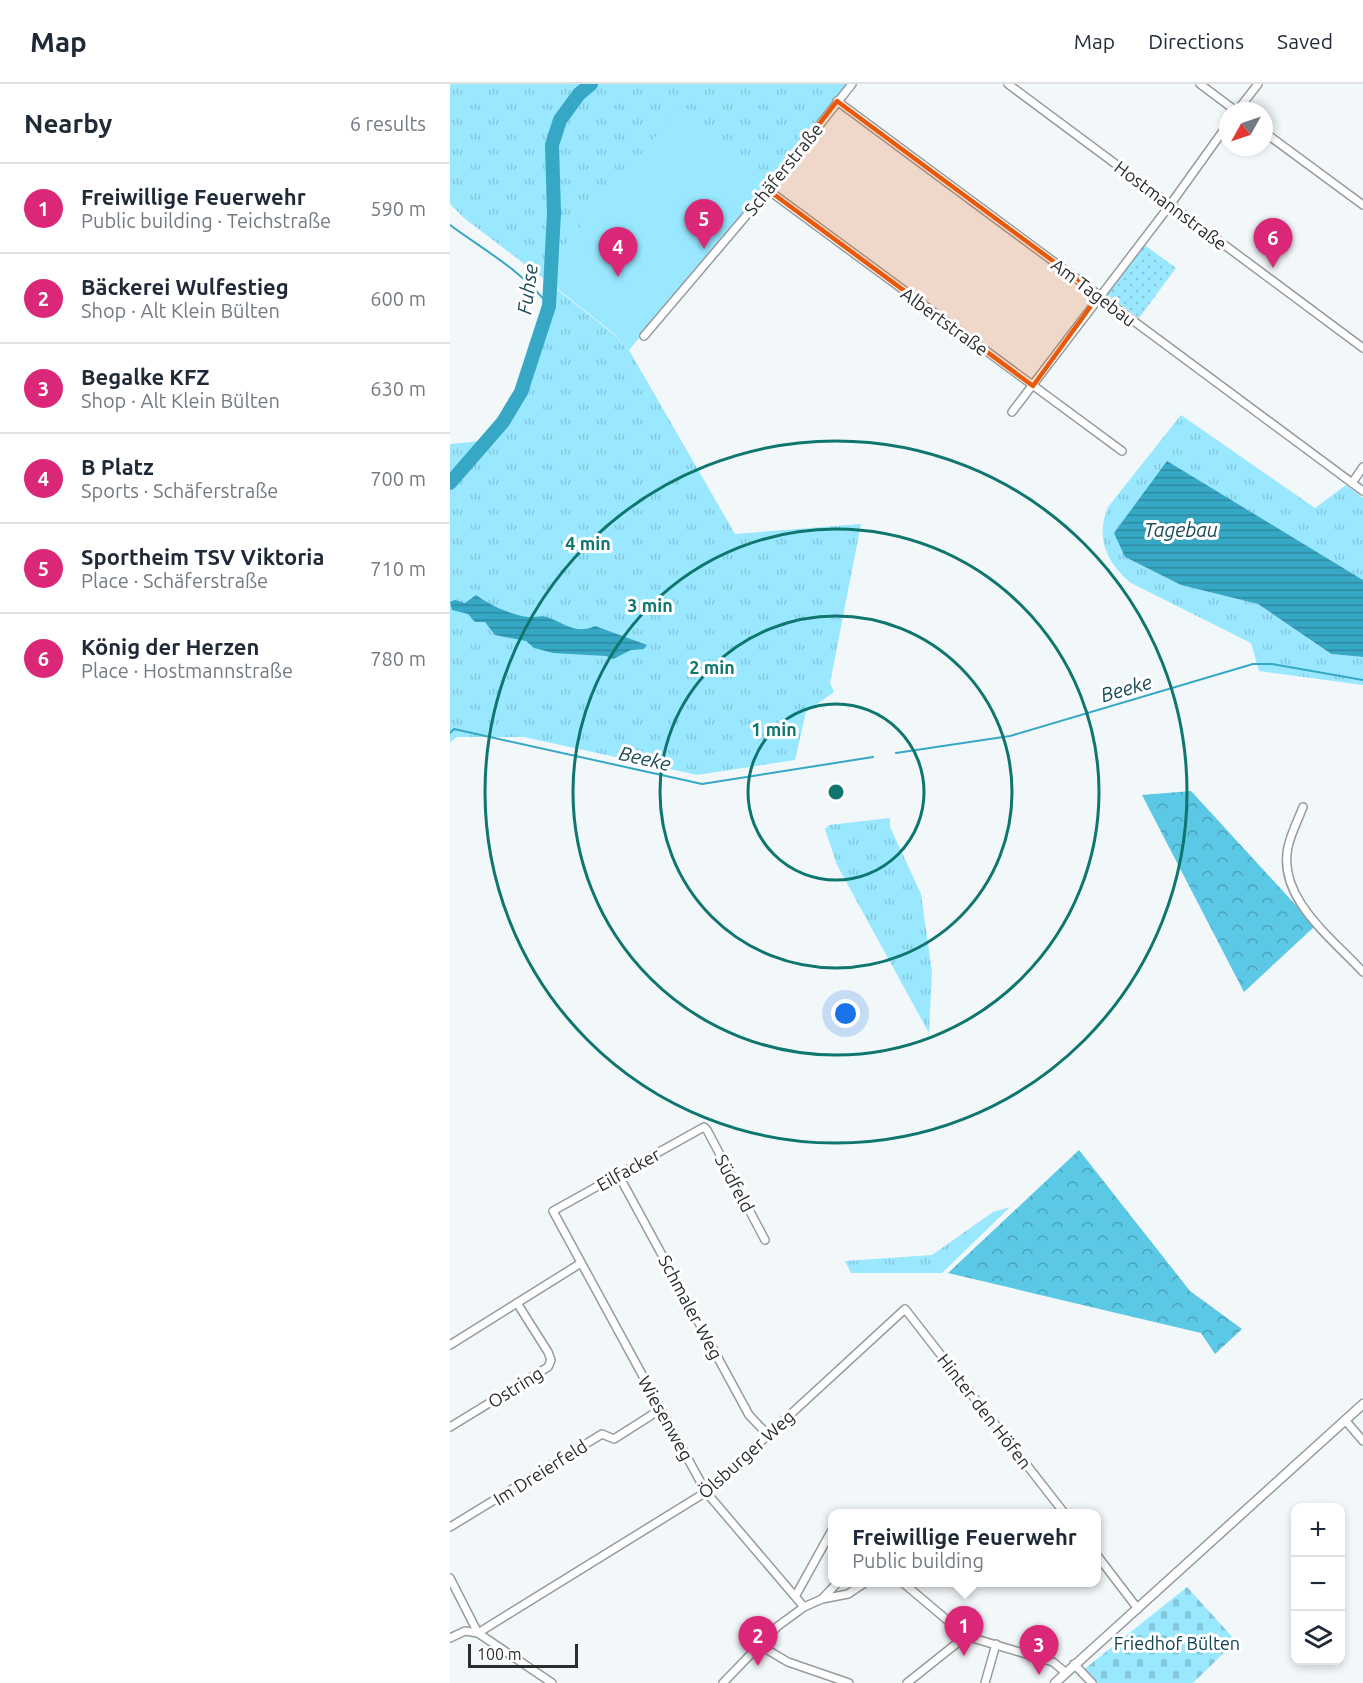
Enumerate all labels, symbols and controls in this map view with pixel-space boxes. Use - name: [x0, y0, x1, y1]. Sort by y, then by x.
- text: Map: [30, 26, 87, 57]
- text: Map: [1074, 29, 1115, 53]
- text: Directions: [1148, 29, 1244, 53]
- text: Saved: [1277, 29, 1333, 53]
- north arrow: [1219, 102, 1273, 156]
- text: Nearby: [24, 109, 112, 138]
- text: 6 results: [350, 112, 426, 135]
- street label: Schäferstraße: [740, 119, 826, 219]
- street label: Hostmannstraße: [1111, 156, 1231, 254]
- text: Freiwillige Feuerwehr: [81, 184, 306, 209]
- text: 1: [38, 197, 49, 220]
- text: 590 m: [370, 197, 426, 220]
- pin: 5: [684, 200, 724, 249]
- text: Public building · Teichstraße: [81, 209, 331, 232]
- pin: 6: [1254, 218, 1292, 268]
- pin: 4: [598, 228, 638, 277]
- street label: Am Tagebau: [1048, 254, 1140, 330]
- water label: Fuhse: [512, 262, 542, 316]
- text: Bäckerei Wulfestieg: [81, 274, 289, 299]
- street label: Albertstraße: [898, 283, 992, 359]
- text: 2: [38, 287, 49, 310]
- text: 600 m: [370, 287, 426, 310]
- text: Shop · Alt Klein Bülten: [81, 299, 280, 322]
- text: Begalke KFZ: [81, 364, 210, 389]
- text: 3: [38, 377, 49, 400]
- text: 630 m: [370, 377, 426, 400]
- text: Shop · Alt Klein Bülten: [81, 389, 280, 412]
- text: B Platz: [81, 454, 154, 479]
- text: 4: [38, 467, 49, 490]
- text: 700 m: [370, 467, 426, 490]
- text: Sports · Schäferstraße: [81, 479, 278, 502]
- water label: Tagebau: [1144, 518, 1218, 541]
- text: 4 min: [565, 533, 611, 553]
- text: Sportheim TSV Viktoria: [81, 544, 324, 569]
- text: 5: [38, 557, 49, 580]
- text: 710 m: [370, 557, 426, 580]
- text: Place · Schäferstraße: [81, 569, 268, 592]
- text: 3 min: [627, 595, 673, 615]
- text: König der Herzen: [81, 634, 259, 659]
- text: 6: [38, 647, 49, 670]
- text: 780 m: [370, 647, 426, 670]
- text: 2 min: [689, 657, 735, 677]
- text: Place · Hostmannstraße: [81, 659, 293, 682]
- water label: Beeke: [1098, 670, 1154, 706]
- text: 1 min: [751, 719, 797, 739]
- water label: Beeke: [617, 741, 673, 775]
- centre of rings: [826, 782, 846, 802]
- your location: [831, 999, 860, 1028]
- street label: Eilfacker: [593, 1143, 663, 1195]
- street label: Südfeld: [712, 1151, 758, 1215]
- street label: Schmaler Weg: [655, 1251, 727, 1363]
- street label: Hinter den Höfen: [934, 1350, 1036, 1472]
- street label: Ostring: [484, 1362, 546, 1412]
- street label: Wiesenweg: [635, 1372, 697, 1464]
- street label: Ölsburger Weg: [694, 1406, 798, 1502]
- street label: Im Dreierfeld: [489, 1435, 591, 1509]
- map controls: [1291, 1503, 1345, 1665]
- button: +: [1291, 1503, 1345, 1557]
- popup: [828, 1509, 1101, 1587]
- text: Freiwillige Feuerwehr: [852, 1524, 1077, 1549]
- text: Public building: [852, 1549, 984, 1572]
- button: −: [1291, 1557, 1345, 1611]
- pin: 1: [944, 1606, 984, 1656]
- button: layers: [1291, 1611, 1345, 1665]
- pin: 2: [738, 1616, 778, 1666]
- pin: 3: [1020, 1626, 1058, 1675]
- park label: Friedhof Bülten: [1114, 1633, 1240, 1653]
- scale bar: [468, 1641, 578, 1668]
- text: 100 m: [477, 1645, 522, 1663]

